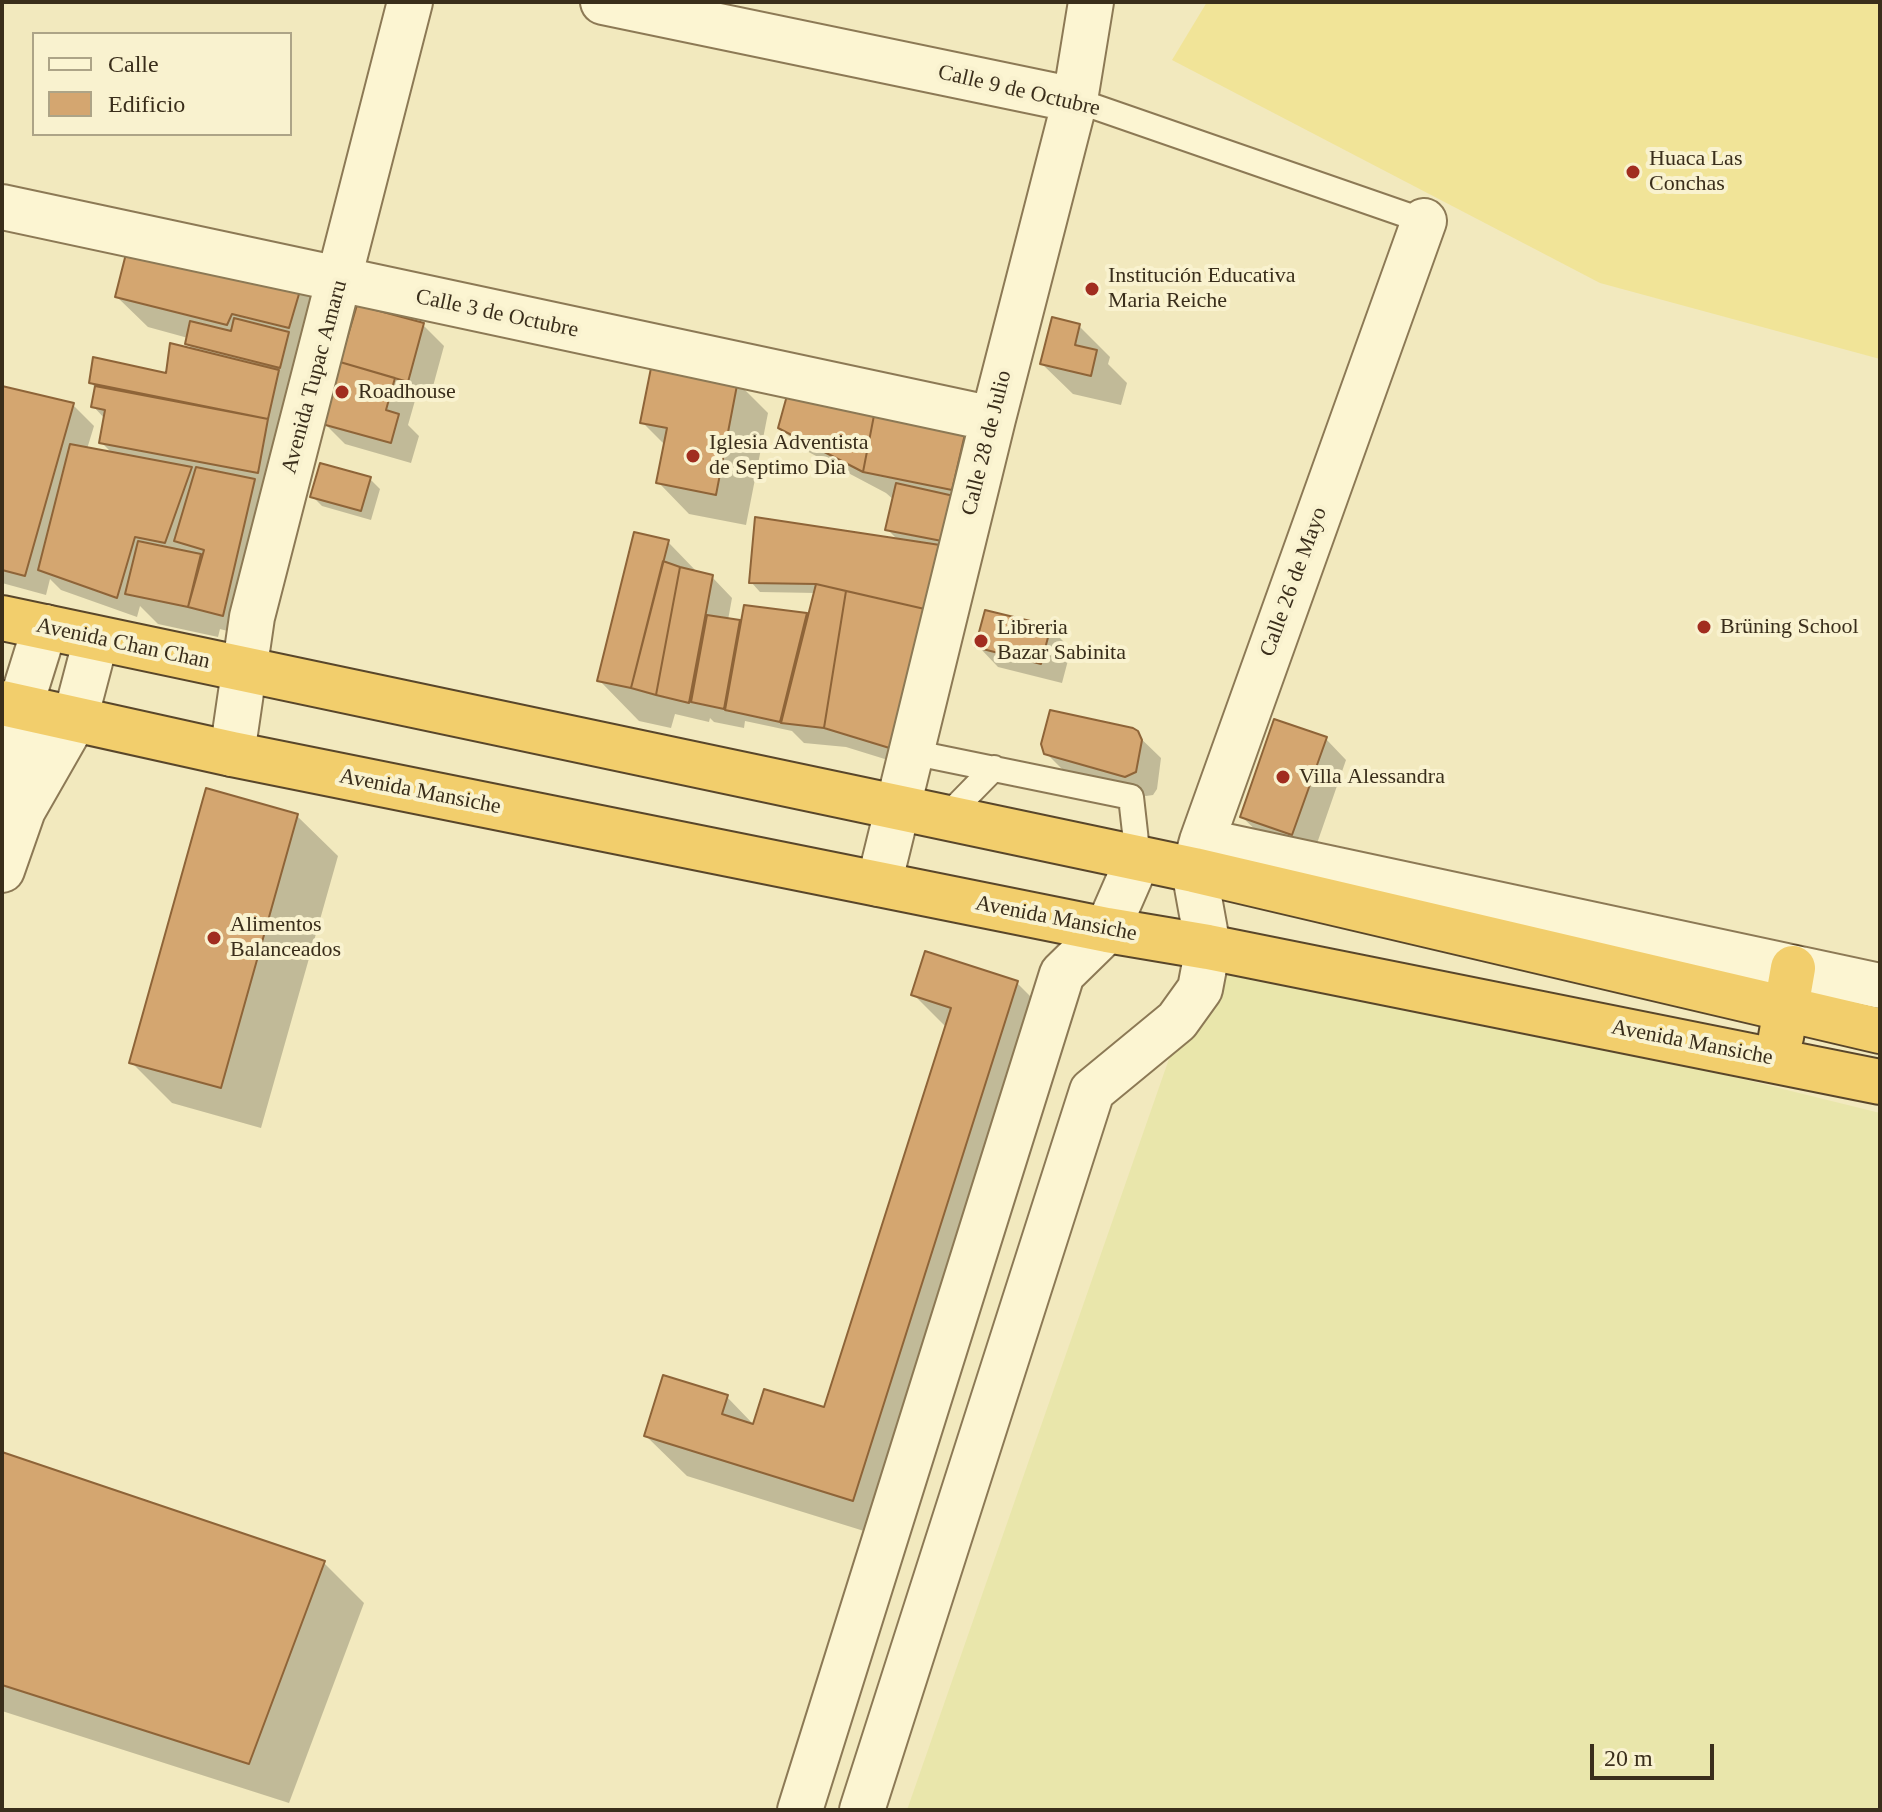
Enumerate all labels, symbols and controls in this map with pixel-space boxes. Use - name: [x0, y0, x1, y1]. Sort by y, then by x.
- legend: [32, 32, 292, 136]
- text: Calle: [108, 51, 159, 77]
- street label: Calle 9 de Octubre: [935, 60, 1103, 122]
- text: Edificio: [108, 91, 185, 117]
- place label: Huaca Las Conchas: [1649, 146, 1742, 198]
- marker: Huaca Las Conchas: [1624, 163, 1642, 181]
- place label: Institución Educativa Maria Reiche: [1108, 263, 1296, 314]
- street label: Avenida Tupac Amaru: [276, 277, 354, 477]
- marker: Institución Educativa Maria Reiche: [1083, 280, 1101, 298]
- street label: Calle 3 de Octubre: [413, 284, 581, 344]
- street label: Calle 28 de Julio: [956, 368, 1018, 518]
- place label: Roadhouse: [358, 379, 456, 405]
- marker: Roadhouse: [333, 383, 351, 401]
- place label: Iglesia Adventista de Septimo Dia: [709, 430, 868, 482]
- marker: Iglesia Adventista de Septimo Dia: [684, 447, 702, 465]
- street label: Calle 26 de Mayo: [1255, 504, 1333, 660]
- street label: Avenida Chan Chan: [34, 613, 212, 675]
- place label: Brüning School: [1720, 614, 1859, 640]
- place label: Libreria Bazar Sabinita: [997, 615, 1126, 666]
- marker: Brüning School: [1695, 618, 1713, 636]
- marker: Libreria Bazar Sabinita: [972, 632, 990, 650]
- street label: Avenida Mansiche: [337, 763, 503, 821]
- place label: Villa Alessandra: [1299, 764, 1445, 790]
- marker: Villa Alessandra: [1274, 768, 1292, 786]
- street label: Avenida Mansiche: [973, 890, 1139, 948]
- place label: Alimentos Balanceados: [230, 912, 341, 964]
- marker: Alimentos Balanceados: [205, 929, 223, 947]
- street label: Avenida Mansiche: [1609, 1014, 1775, 1072]
- scale bar: [1594, 1728, 1718, 1778]
- text: 20 m: [1604, 1745, 1653, 1771]

